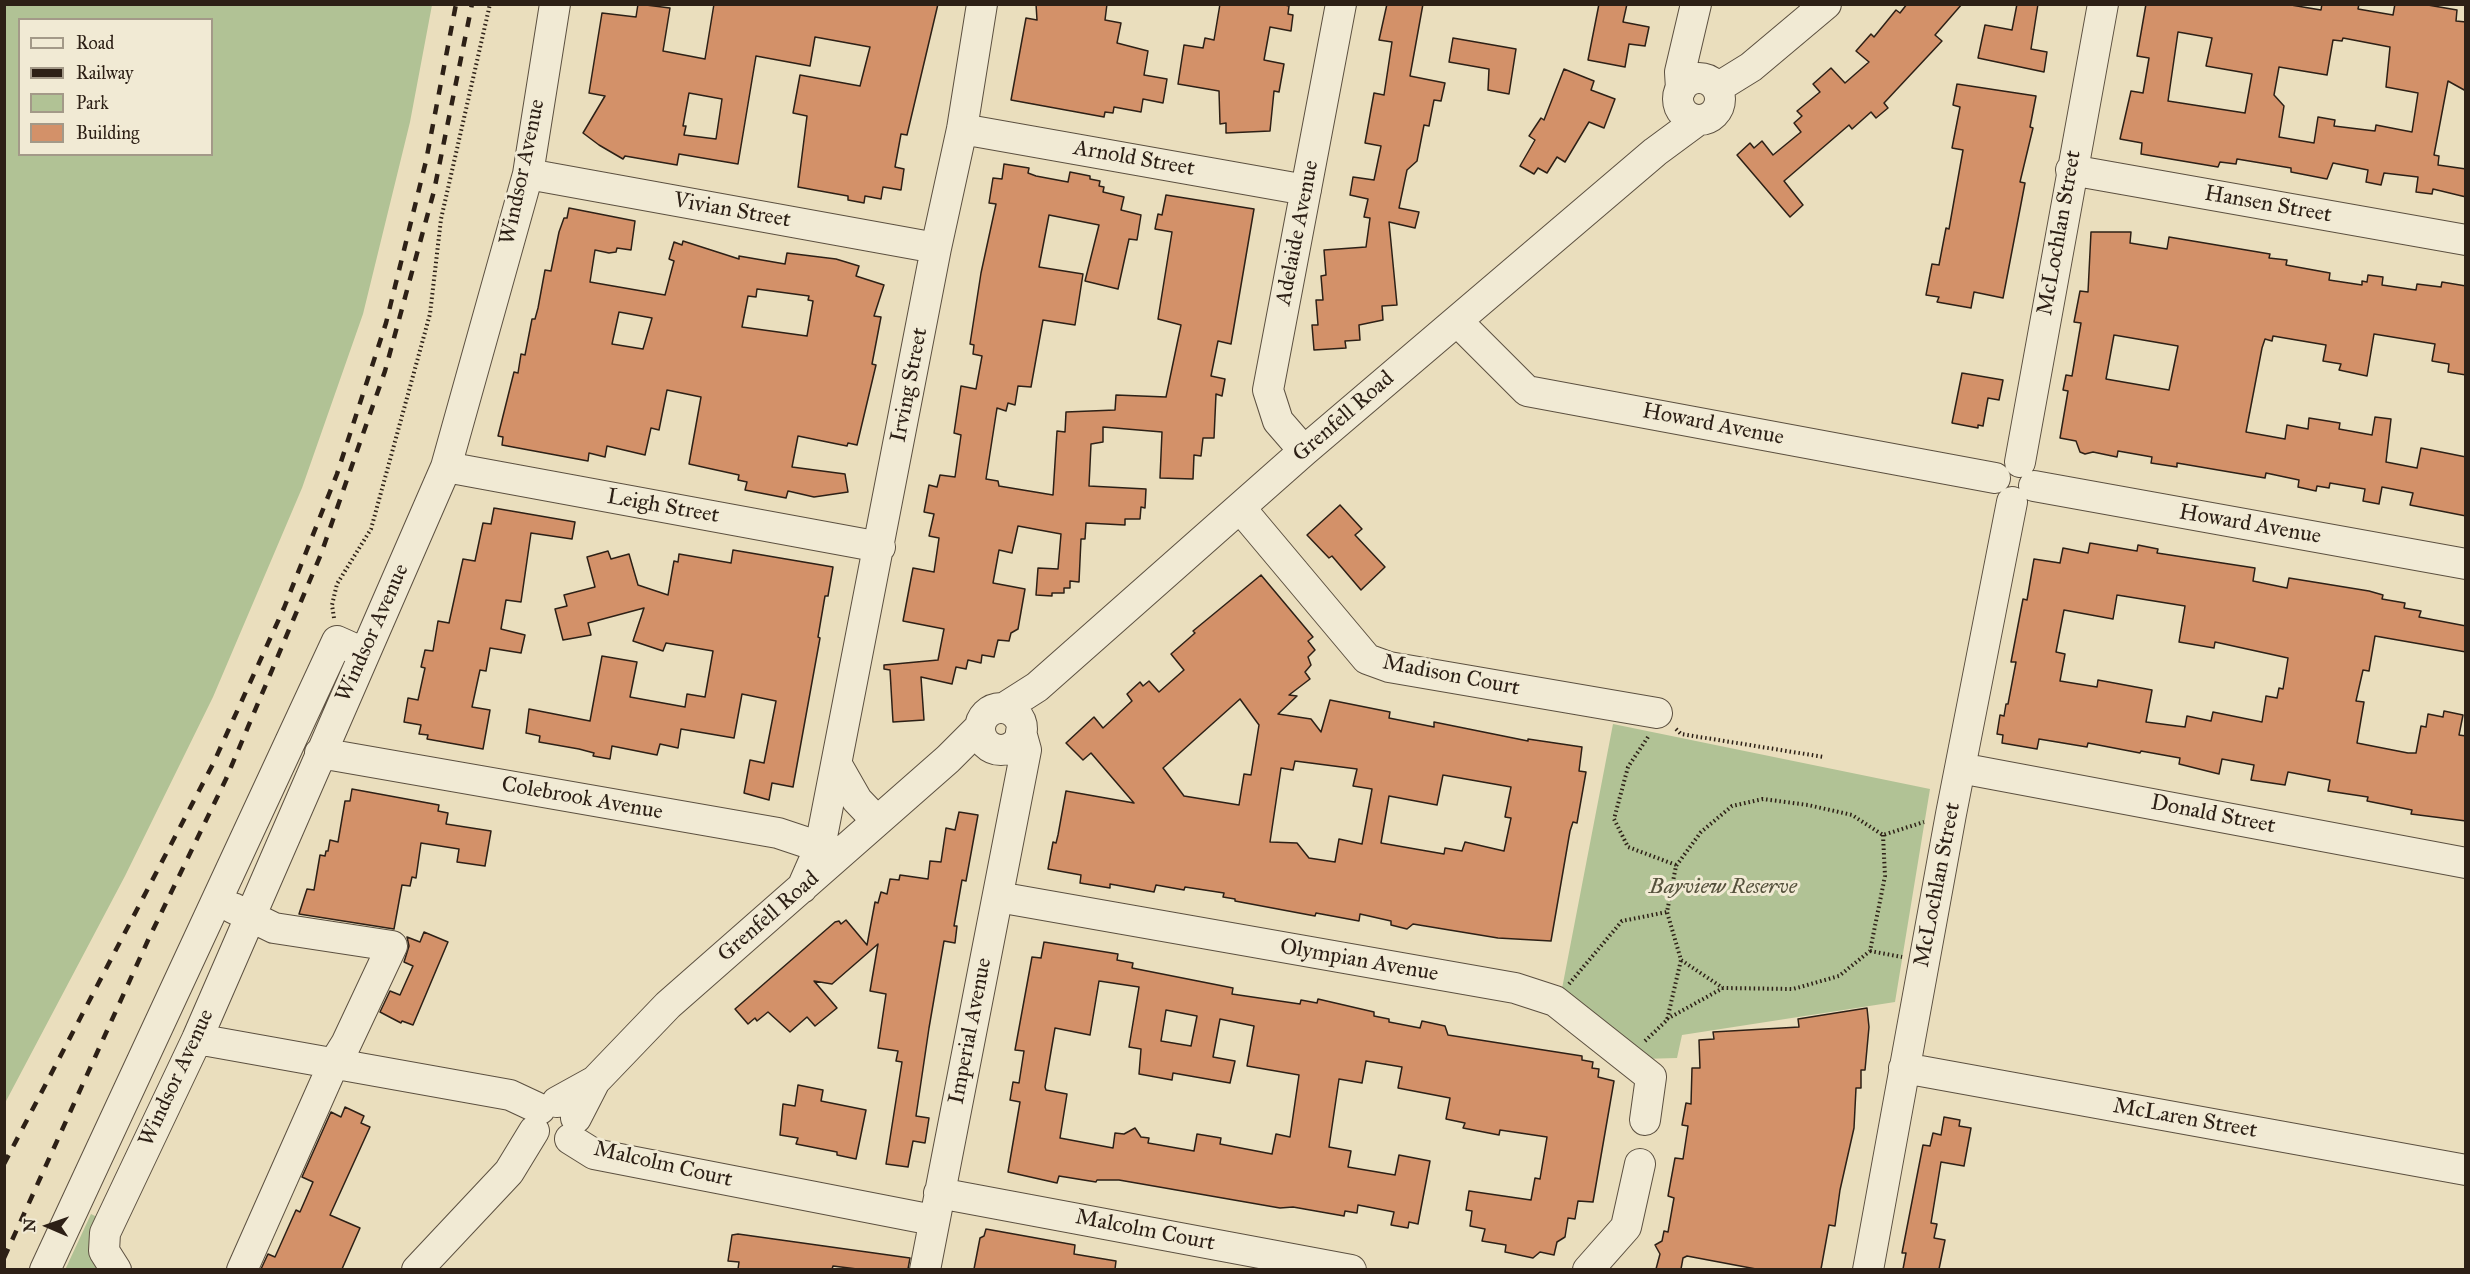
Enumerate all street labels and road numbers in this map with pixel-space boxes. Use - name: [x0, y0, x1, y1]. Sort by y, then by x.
- street label: Windsor Avenue: [495, 97, 551, 247]
- street label: Arnold Street: [1071, 135, 1197, 183]
- street label: McLochlan Street: [2032, 148, 2088, 318]
- street label: Adelaide Avenue: [1271, 158, 1325, 308]
- street label: Hansen Street: [2202, 181, 2334, 229]
- street label: Vivian Street: [671, 188, 793, 234]
- street label: Irving Street: [886, 325, 934, 445]
- street label: Grenfell Road: [1288, 366, 1400, 468]
- street label: Howard Avenue: [1640, 398, 1786, 452]
- street label: Leigh Street: [605, 484, 721, 530]
- street label: Howard Avenue: [2177, 500, 2323, 550]
- street label: Windsor Avenue: [331, 560, 415, 706]
- street label: Madison Court: [1380, 650, 1522, 702]
- street label: Colebrook Avenue: [499, 772, 665, 826]
- street label: Donald Street: [2149, 790, 2277, 840]
- street label: McLochlan Street: [1909, 800, 1967, 970]
- street label: Grenfell Road: [713, 866, 825, 968]
- street label: Olympian Avenue: [1278, 934, 1440, 988]
- street label: Imperial Avenue: [944, 956, 998, 1106]
- street label: Windsor Avenue: [134, 1005, 220, 1151]
- street label: McLaren Street: [2111, 1093, 2259, 1145]
- street label: Malcolm Court: [591, 1136, 735, 1194]
- street label: Malcolm Court: [1073, 1205, 1217, 1257]

